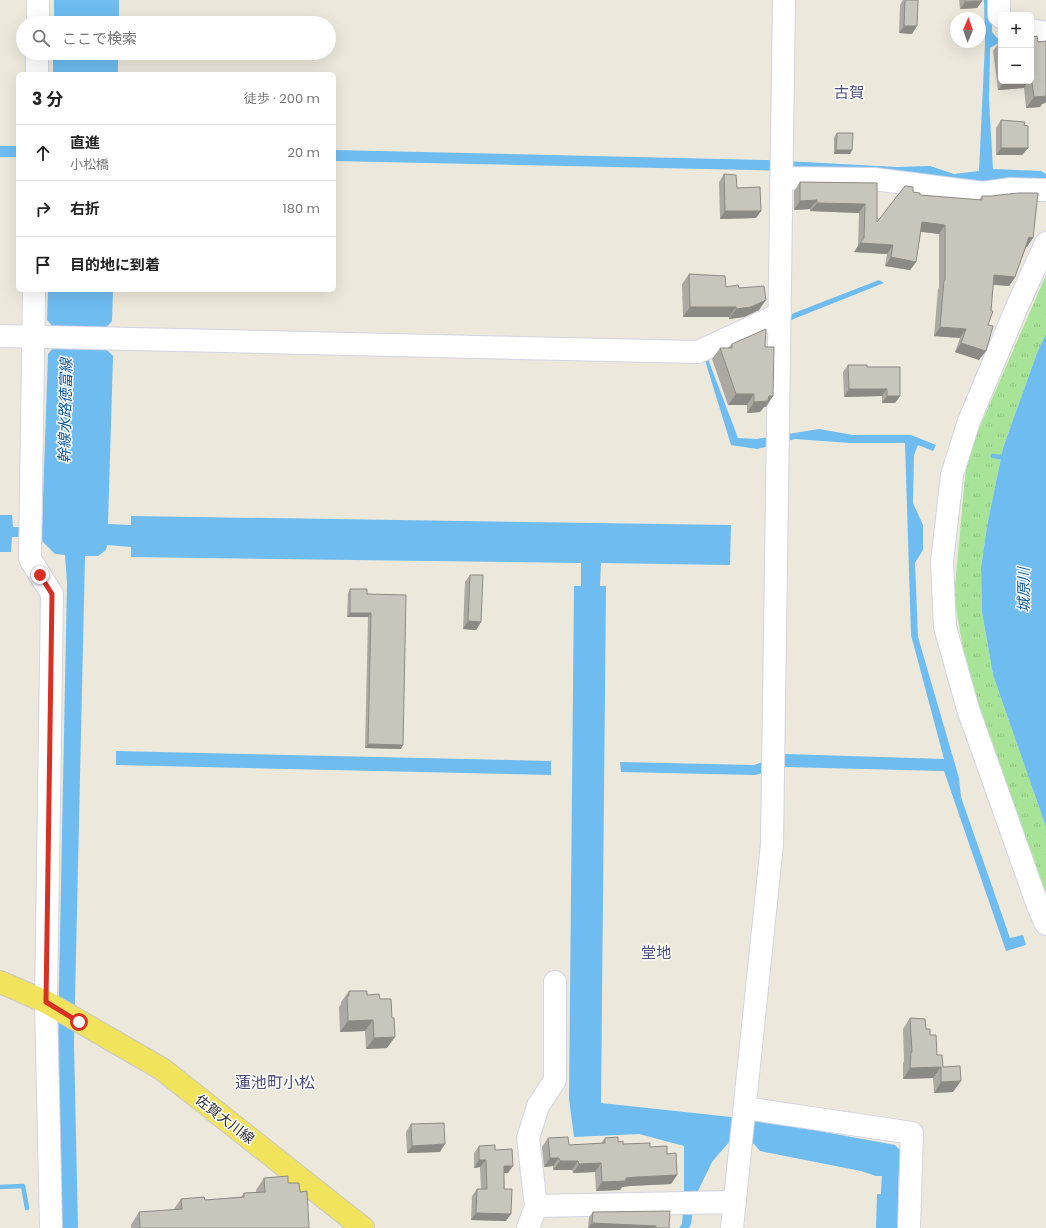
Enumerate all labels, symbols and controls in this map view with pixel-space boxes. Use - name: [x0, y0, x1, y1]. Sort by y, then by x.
- north arrow: [950, 12, 986, 48]
- map controls: [998, 12, 1034, 84]
- button: +: [998, 12, 1034, 48]
- search box: [16, 16, 336, 60]
- icon: search: [30, 27, 52, 49]
- text: ここで検索: [62, 28, 137, 49]
- button: −: [998, 48, 1034, 84]
- district label: 古賀: [834, 82, 864, 103]
- text: 3 分: [32, 87, 63, 111]
- text: 徒歩 · 200 m: [244, 89, 320, 108]
- text: 直進: [70, 132, 100, 153]
- icon: ahead: [32, 142, 54, 164]
- text: 20 m: [287, 143, 320, 162]
- text: 小松橋: [70, 155, 109, 174]
- icon: right: [32, 198, 54, 220]
- text: 右折: [70, 198, 100, 219]
- text: 180 m: [283, 199, 320, 218]
- icon: arrive: [32, 254, 54, 276]
- text: 目的地に到着: [70, 254, 160, 275]
- water label: 幹線水路徳富線: [54, 356, 76, 464]
- route end: [31, 566, 49, 584]
- water label: 城原川: [1013, 566, 1034, 613]
- district label: 堂地: [641, 942, 671, 963]
- route start: [70, 1013, 88, 1031]
- district label: 蓮池町小松: [235, 1071, 315, 1094]
- street label: 佐賀大川線: [191, 1090, 259, 1148]

